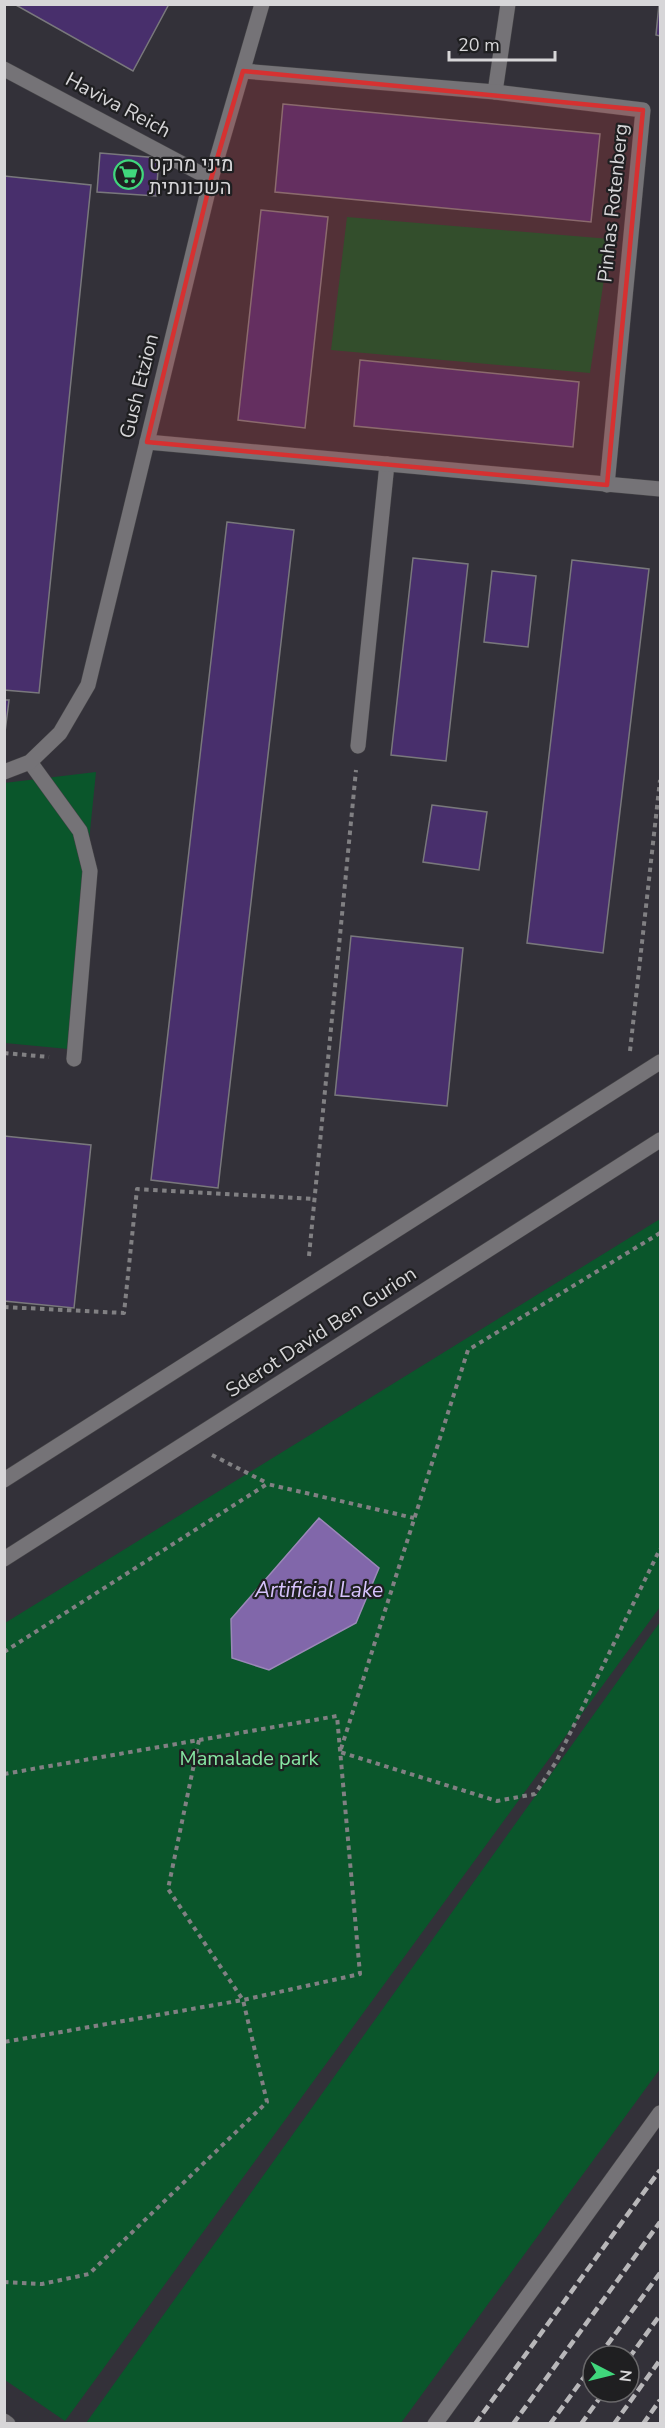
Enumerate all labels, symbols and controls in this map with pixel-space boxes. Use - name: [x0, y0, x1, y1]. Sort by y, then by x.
- scale bar: [449, 24, 556, 62]
- text: 20 m: [458, 33, 500, 57]
- street label: Haviva Reich: [61, 66, 175, 144]
- street label: Pinhas Rotenberg: [591, 122, 635, 284]
- place label: מיני מרקט השכונתית: [149, 151, 233, 201]
- supermarket icon: מיני מרקט השכונתית: [112, 159, 144, 191]
- street label: Gush Etzion: [113, 331, 165, 441]
- street label: Sderot David Ben Gurion: [220, 1260, 422, 1404]
- water label: Artificial Lake: [254, 1576, 383, 1604]
- park label: Mamalade park: [180, 1745, 319, 1772]
- north arrow: [581, 2344, 641, 2404]
- text: N: [613, 2368, 637, 2383]

